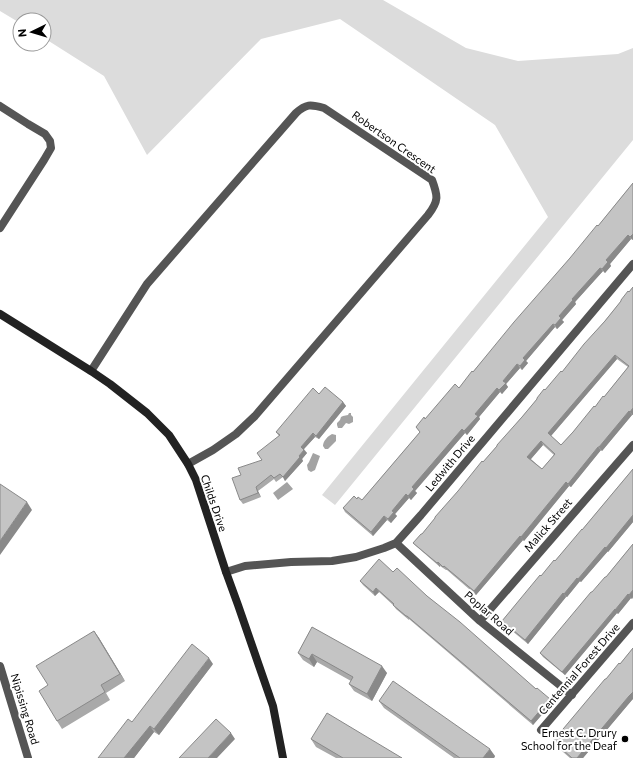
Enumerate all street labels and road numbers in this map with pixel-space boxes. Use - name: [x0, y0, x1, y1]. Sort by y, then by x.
- street label: Robertson Crescent: [350, 108, 439, 176]
- street label: Ledwith Drive: [422, 432, 477, 494]
- street label: Childs Drive: [199, 473, 230, 533]
- street label: Malick Street: [521, 495, 575, 554]
- street label: Poplar Road: [462, 588, 516, 637]
- street label: Centennial Forest Drive: [535, 620, 622, 717]
- street label: Nipissing Road: [9, 672, 42, 746]

